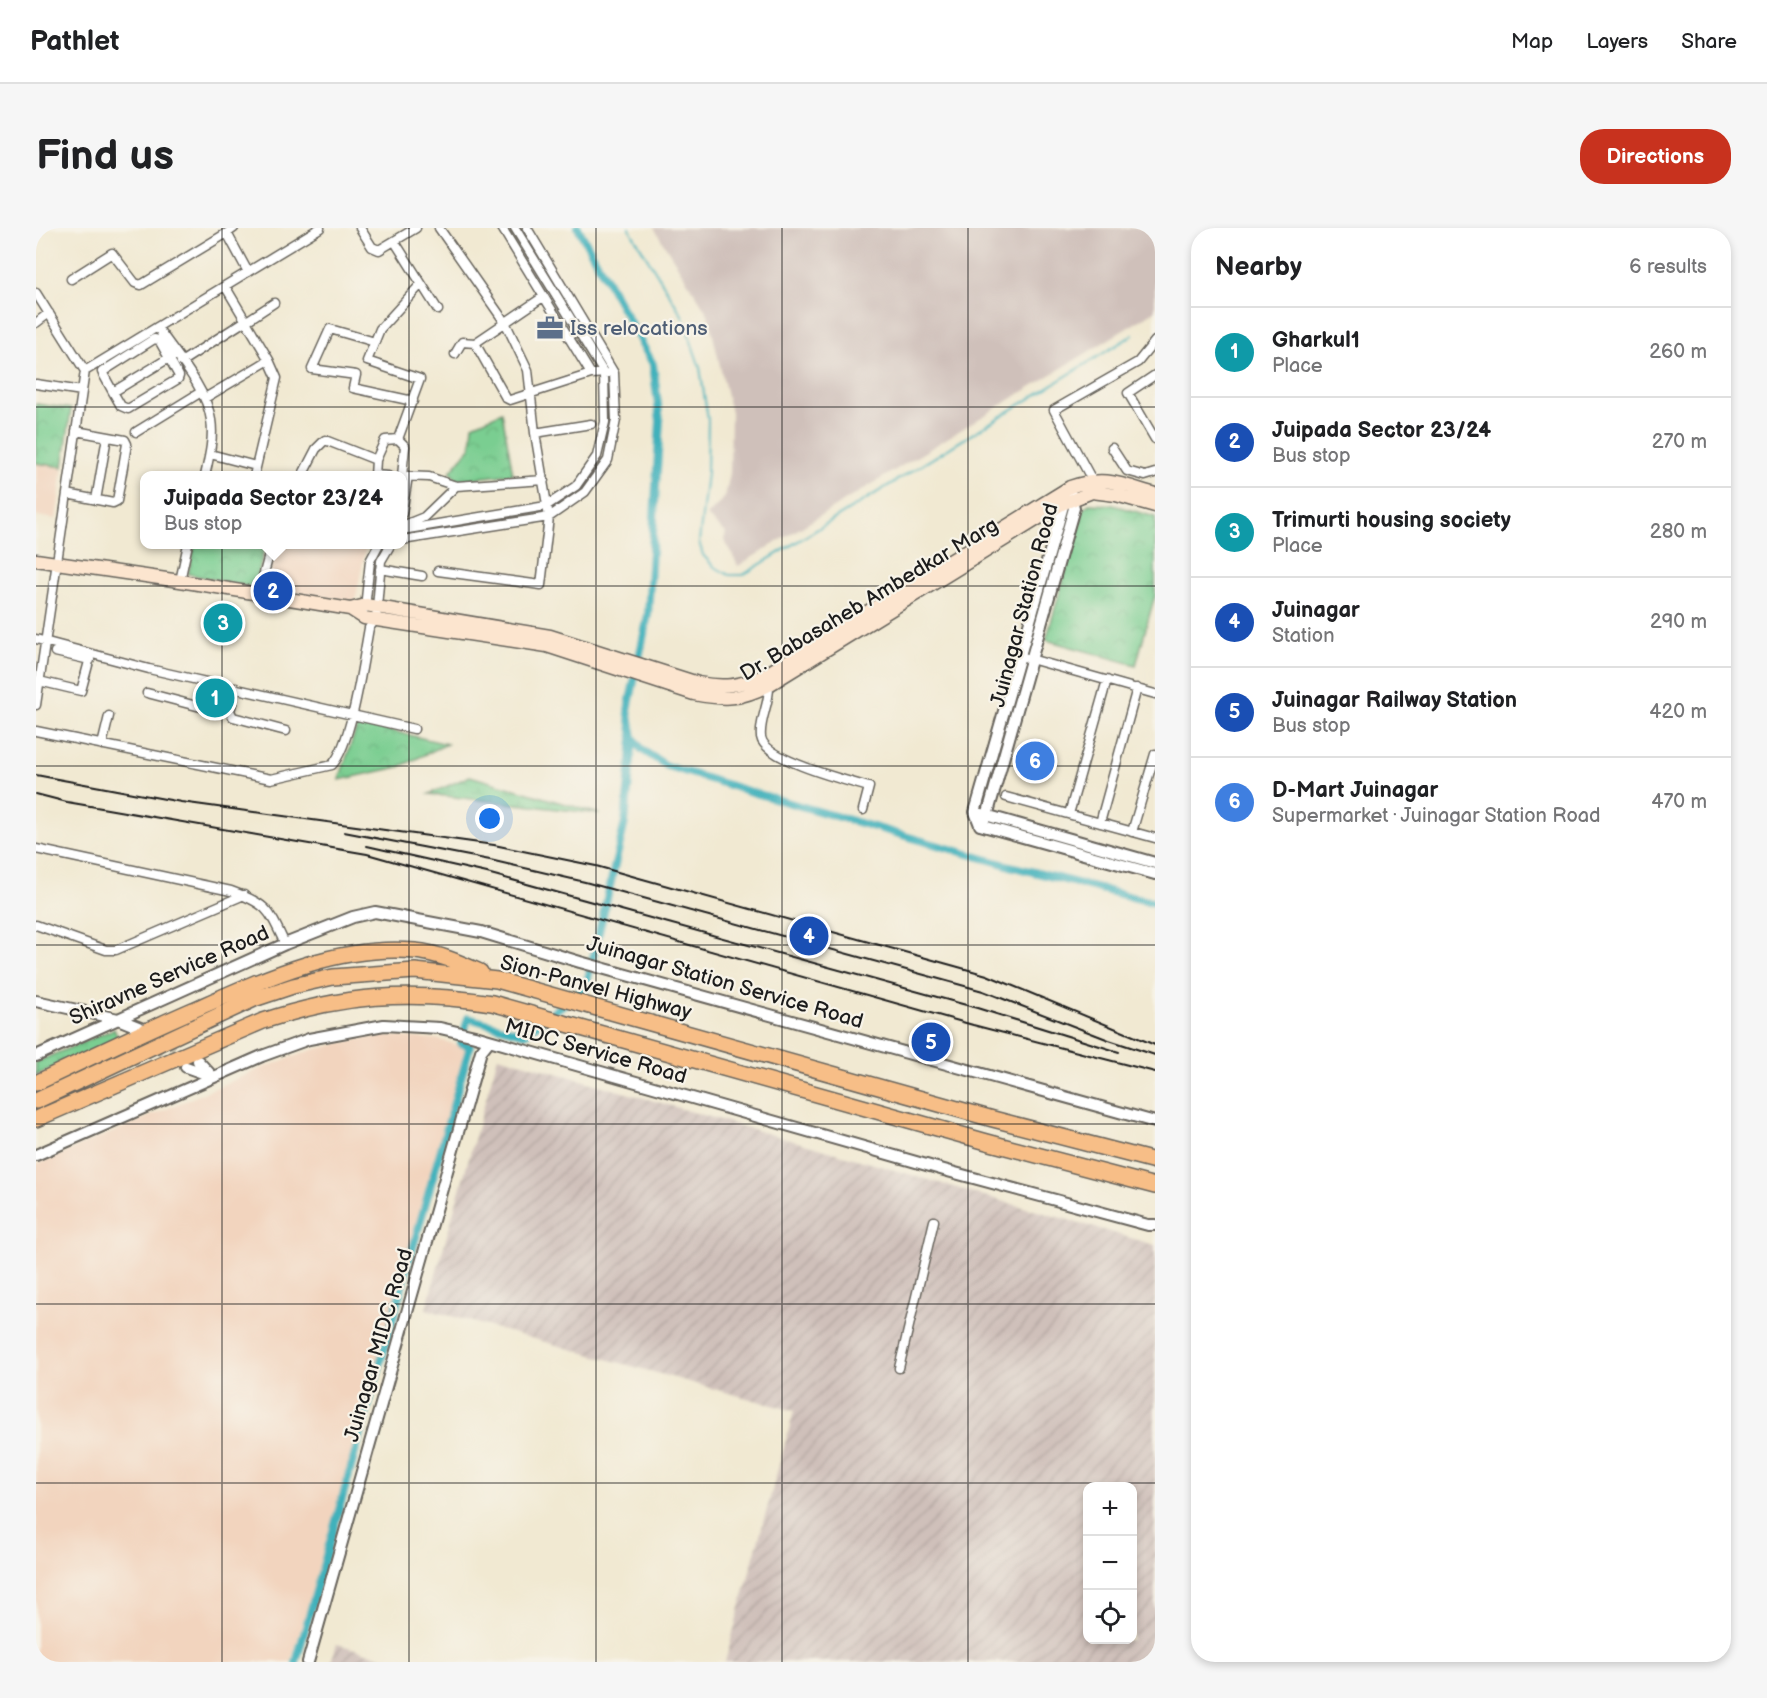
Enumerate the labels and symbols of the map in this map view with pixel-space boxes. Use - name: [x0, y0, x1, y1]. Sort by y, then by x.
- office icon: Iss relocations: [535, 313, 565, 343]
- place label: Iss relocations: [570, 316, 708, 341]
- street label: Juinagar Station Road: [985, 500, 1064, 710]
- street label: Dr. Babasaheb Ambedkar Marg: [736, 512, 1003, 686]
- pin: 2: [254, 568, 292, 614]
- pin: 3: [204, 600, 243, 646]
- pin: 1: [196, 676, 234, 720]
- pin: 6: [1016, 738, 1054, 784]
- your location: [475, 804, 504, 833]
- pin: 4: [790, 914, 828, 958]
- street label: Shiravne Service Road: [66, 920, 273, 1031]
- street label: Juinagar Station Service Road: [584, 931, 866, 1034]
- street label: Sion-Panvel Highway: [497, 950, 695, 1025]
- street label: MIDC Service Road: [502, 1014, 690, 1089]
- pin: 5: [912, 1020, 950, 1064]
- street label: Juinagar MIDC Road: [339, 1246, 418, 1445]

